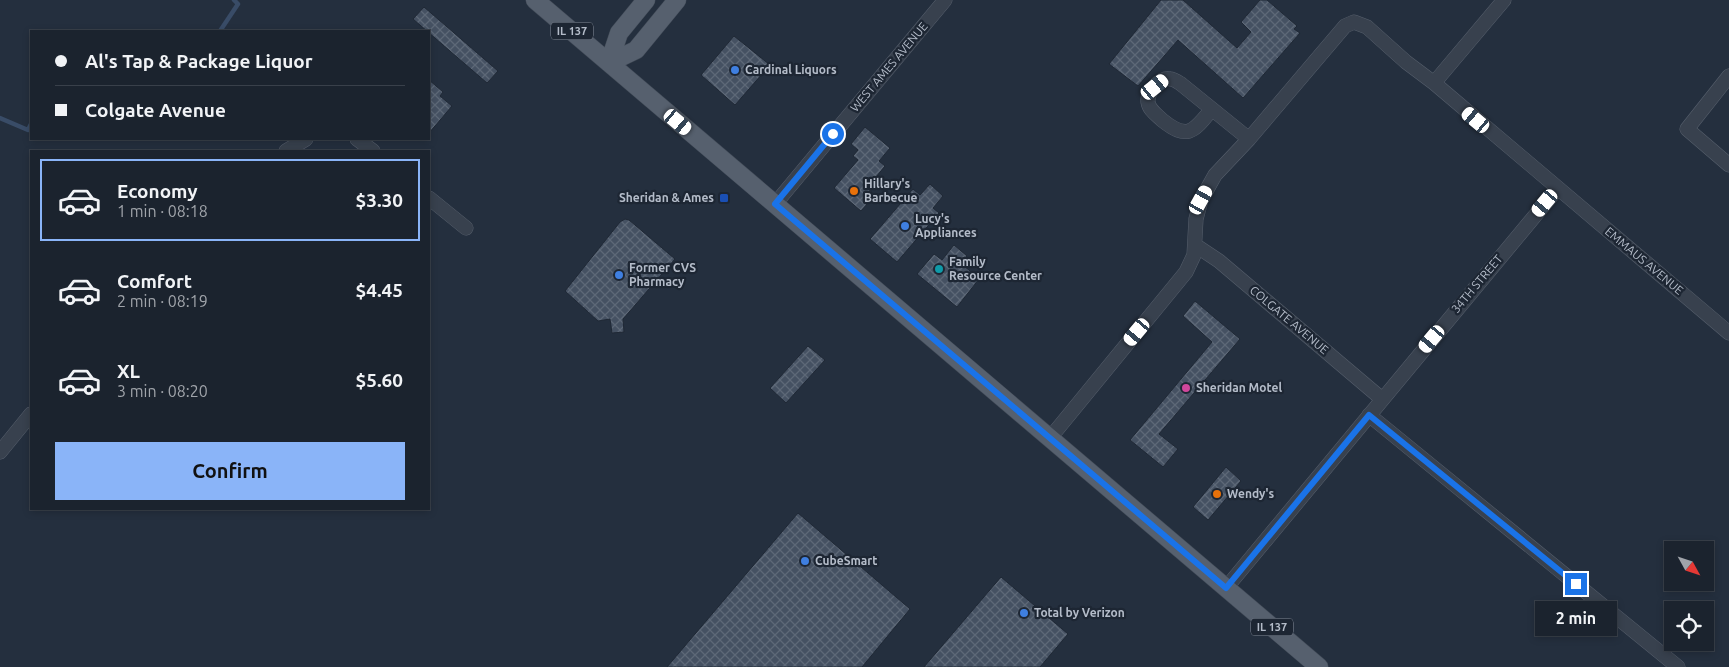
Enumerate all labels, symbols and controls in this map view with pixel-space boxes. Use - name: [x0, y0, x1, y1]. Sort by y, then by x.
- street label: WEST AMES AVENUE: [847, 19, 930, 114]
- road number: IL 137: [551, 22, 593, 40]
- text: Al's Tap & Package Liquor: [85, 50, 313, 72]
- place label: Cardinal Liquors: [745, 63, 837, 76]
- marker: Cardinal Liquors: [729, 64, 741, 76]
- car: [1138, 72, 1171, 102]
- text: Colgate Avenue: [85, 99, 226, 121]
- car: [1459, 105, 1492, 135]
- car: [661, 107, 694, 137]
- route start: [822, 123, 844, 145]
- place label: Hillary's Barbecue: [864, 177, 917, 204]
- icon: car: [57, 178, 102, 223]
- text: Economy: [117, 180, 198, 202]
- car: [1187, 183, 1214, 217]
- marker: Hillary's Barbecue: [848, 185, 860, 197]
- car: [1529, 187, 1560, 219]
- text: $3.30: [355, 189, 403, 211]
- place label: Sheridan & Ames: [619, 191, 714, 204]
- marker: Sheridan & Ames: [718, 192, 730, 204]
- text: 1 min · 08:18: [117, 202, 208, 220]
- place label: Lucy's Appliances: [915, 212, 977, 239]
- marker: Lucy's Appliances: [899, 220, 911, 232]
- street label: EMMAUS AVENUE: [1603, 224, 1686, 297]
- street label: 34TH STREET: [1449, 252, 1505, 315]
- place label: Family Resource Center: [949, 255, 1042, 282]
- place label: Former CVS Pharmacy: [629, 261, 696, 288]
- marker: Family Resource Center: [933, 263, 945, 275]
- icon: car: [57, 268, 102, 313]
- marker: Former CVS Pharmacy: [613, 269, 625, 281]
- text: Comfort: [117, 270, 192, 292]
- text: $4.45: [355, 279, 403, 301]
- street label: COLGATE AVENUE: [1247, 283, 1331, 356]
- text: 2 min · 08:19: [117, 292, 208, 310]
- car: [1121, 316, 1152, 348]
- car: [1416, 323, 1447, 355]
- icon: car: [57, 358, 102, 403]
- text: XL: [117, 360, 140, 382]
- text: $5.60: [355, 369, 403, 391]
- place label: Sheridan Motel: [1196, 381, 1282, 394]
- text: 3 min · 08:20: [117, 382, 208, 400]
- marker: Sheridan Motel: [1180, 382, 1192, 394]
- button: Confirm: [55, 442, 405, 500]
- place label: Wendy's: [1227, 487, 1274, 500]
- marker: Wendy's: [1211, 488, 1223, 500]
- north arrow: [1664, 541, 1714, 591]
- map controls: [1664, 541, 1714, 651]
- place label: CubeSmart: [815, 554, 877, 567]
- marker: CubeSmart: [799, 555, 811, 567]
- route end: [1565, 573, 1587, 595]
- button: locate: [1664, 601, 1714, 651]
- callout: 2 min: [1535, 602, 1617, 636]
- place label: Total by Verizon: [1034, 606, 1125, 619]
- marker: Total by Verizon: [1018, 607, 1030, 619]
- text: 2 min: [1556, 609, 1596, 627]
- road number: IL 137: [1251, 618, 1293, 636]

